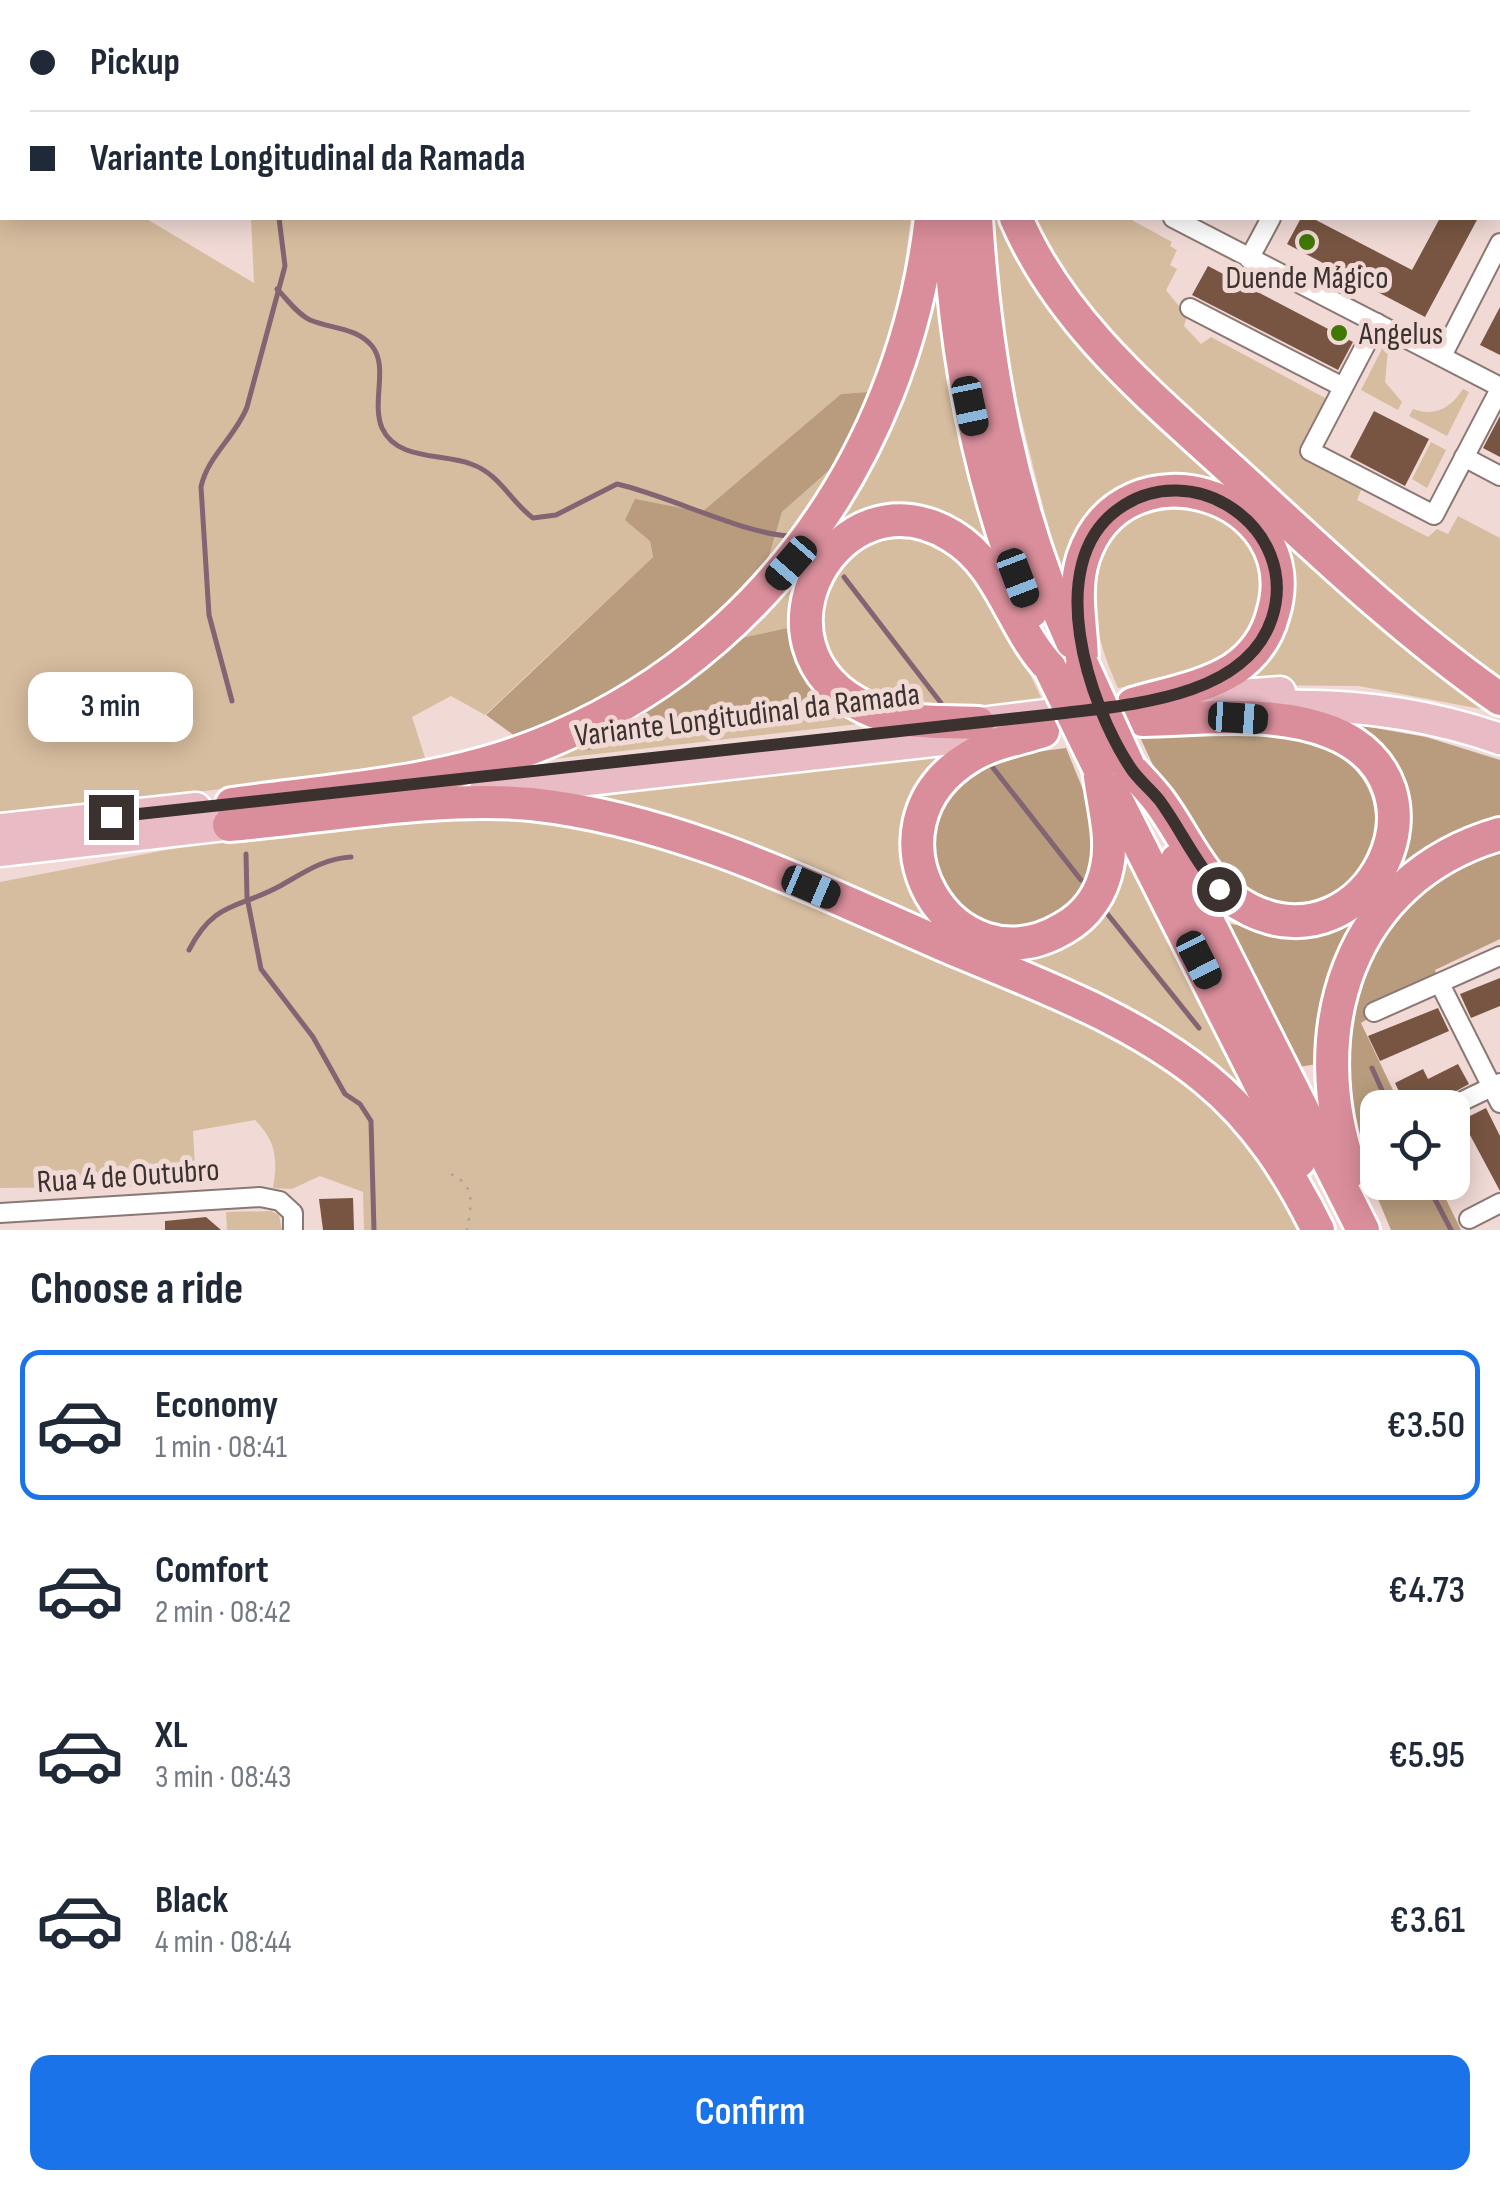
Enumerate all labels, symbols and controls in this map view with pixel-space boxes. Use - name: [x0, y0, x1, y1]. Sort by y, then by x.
- text: Pickup: [90, 40, 180, 85]
- text: Variante Longitudinal da Ramada: [90, 136, 526, 181]
- marker: Duende Mágico: [1296, 231, 1318, 253]
- place label: Duende Mágico: [1226, 259, 1388, 298]
- place label: Angelus: [1358, 315, 1443, 354]
- marker: Angelus: [1328, 322, 1350, 344]
- car: [949, 374, 991, 438]
- car: [760, 531, 822, 595]
- car: [993, 545, 1043, 611]
- callout: 3 min: [28, 672, 194, 742]
- street label: Variante Longitudinal da Ramada: [572, 675, 922, 756]
- text: 3 min: [80, 687, 141, 726]
- car: [1207, 701, 1269, 735]
- route end: [89, 795, 134, 840]
- car: [778, 861, 844, 913]
- route start: [1197, 867, 1242, 912]
- car: [1172, 926, 1226, 994]
- map controls: [1360, 1090, 1470, 1200]
- button: locate: [1360, 1090, 1470, 1200]
- street label: Rua 4 de Outubro: [36, 1151, 221, 1202]
- text: Choose a ride: [30, 1262, 243, 1317]
- icon: car: [35, 1380, 125, 1470]
- text: Economy: [155, 1383, 278, 1428]
- text: €3.50: [1387, 1403, 1465, 1448]
- text: 1 min · 08:41: [155, 1428, 287, 1467]
- icon: car: [35, 1545, 125, 1635]
- text: Comfort: [155, 1548, 269, 1593]
- text: €4.73: [1388, 1568, 1465, 1613]
- text: 2 min · 08:42: [155, 1593, 291, 1632]
- icon: car: [35, 1710, 125, 1800]
- text: XL: [155, 1713, 188, 1758]
- text: €5.95: [1388, 1733, 1465, 1778]
- text: 3 min · 08:43: [155, 1758, 291, 1797]
- icon: car: [35, 1875, 125, 1965]
- text: Black: [155, 1878, 228, 1923]
- text: €3.61: [1390, 1898, 1465, 1943]
- text: 4 min · 08:44: [155, 1923, 291, 1962]
- button: Confirm: [30, 2055, 1470, 2170]

